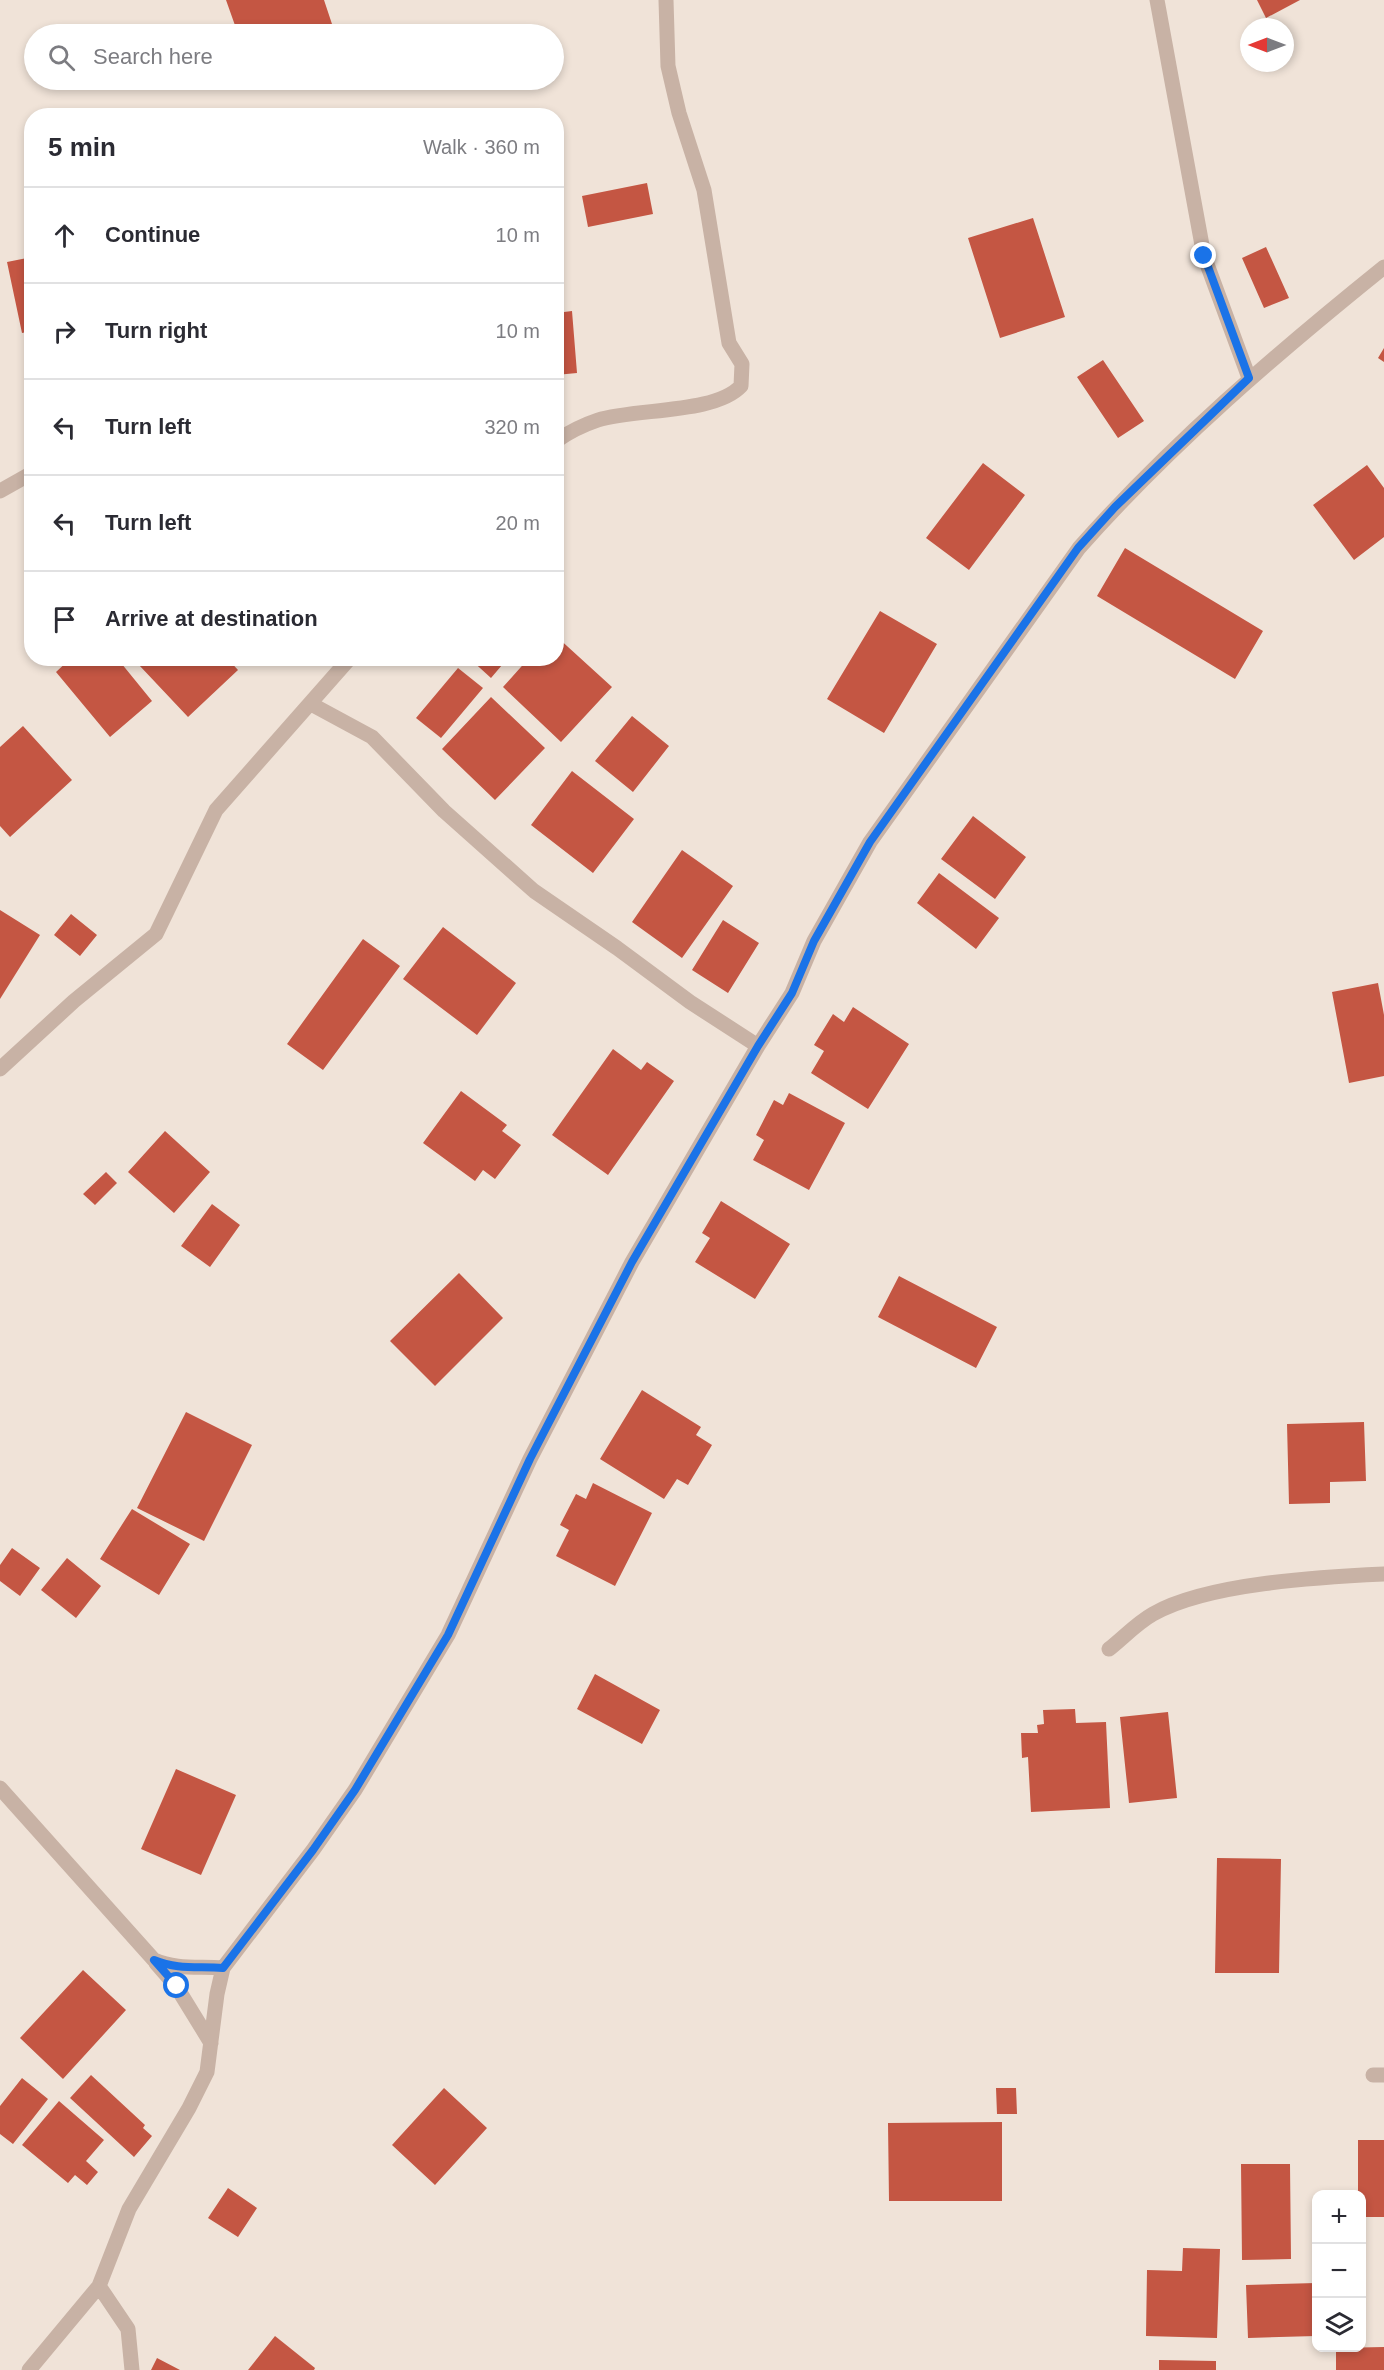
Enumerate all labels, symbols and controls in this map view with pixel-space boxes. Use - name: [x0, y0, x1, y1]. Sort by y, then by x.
- north arrow: [1240, 18, 1294, 72]
- search box: [24, 24, 564, 90]
- icon: search: [45, 41, 78, 74]
- text: Search here: [93, 44, 213, 69]
- text: 5 min: [48, 132, 116, 162]
- text: Walk · 360 m: [423, 136, 540, 158]
- icon: ahead: [48, 219, 81, 252]
- text: Continue: [105, 222, 200, 247]
- text: 10 m: [496, 224, 540, 246]
- route end: [1190, 242, 1216, 268]
- icon: right: [48, 315, 81, 348]
- text: Turn right: [105, 318, 207, 343]
- text: 10 m: [496, 320, 540, 342]
- icon: left: [48, 411, 81, 444]
- text: Turn left: [105, 414, 191, 439]
- text: 320 m: [484, 416, 540, 438]
- icon: left: [48, 507, 81, 540]
- text: Turn left: [105, 510, 191, 535]
- text: 20 m: [496, 512, 540, 534]
- icon: arrive: [48, 603, 81, 636]
- text: Arrive at destination: [105, 606, 318, 631]
- route start: [163, 1972, 189, 1998]
- map controls: [1312, 2190, 1366, 2352]
- button: +: [1312, 2190, 1366, 2244]
- button: −: [1312, 2244, 1366, 2298]
- button: layers: [1312, 2298, 1366, 2352]

